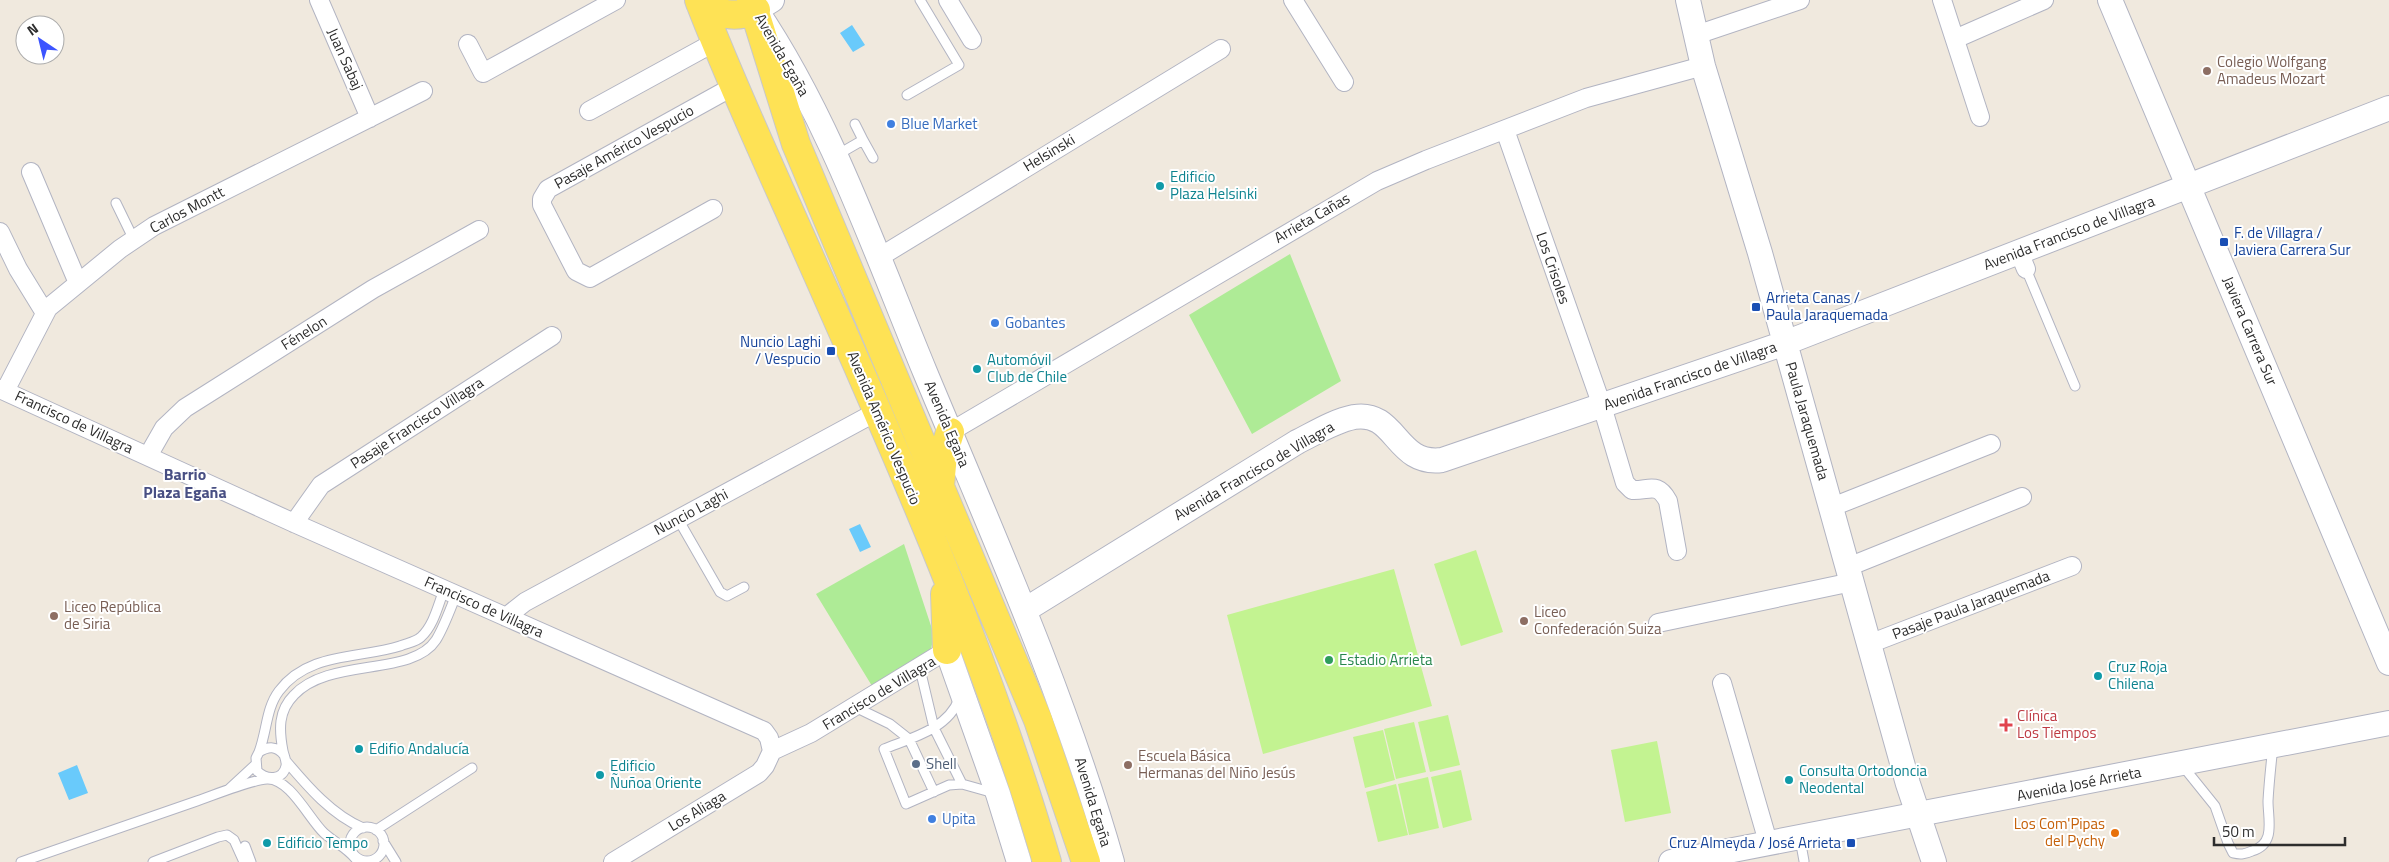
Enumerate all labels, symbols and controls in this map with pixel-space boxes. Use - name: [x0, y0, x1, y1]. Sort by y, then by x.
- street label: Avenida Egaña: [749, 9, 816, 101]
- north arrow: [15, 15, 65, 65]
- text: N: [22, 18, 42, 40]
- street label: Juan Sabaj: [322, 24, 369, 93]
- place label: Colegio Wolfgang Amadeus Mozart: [2217, 50, 2327, 90]
- marker: Colegio Wolfgang Amadeus Mozart: [2201, 65, 2213, 77]
- street label: Pasaje Américo Vespucio: [550, 99, 698, 195]
- place label: Blue Market: [901, 112, 978, 135]
- marker: Blue Market: [885, 118, 897, 130]
- street label: Helsinski: [1018, 128, 1079, 177]
- place label: Edificio Plaza Helsinki: [1170, 165, 1257, 205]
- street label: Carlos Montt: [145, 180, 229, 239]
- marker: Edificio Plaza Helsinki: [1154, 180, 1166, 192]
- street label: Arrieta Cañas: [1269, 186, 1354, 249]
- street label: Avenida Francisco de Villagra: [1980, 189, 2158, 276]
- place label: F. de Villagra / Javiera Carrera Sur: [2234, 221, 2351, 261]
- street label: Los Crisoles: [1530, 229, 1577, 307]
- marker: F. de Villagra / Javiera Carrera Sur: [2218, 236, 2230, 248]
- street label: Javiera Carrera Sur: [2217, 273, 2284, 389]
- place label: Arrieta Canas / Paula Jaraquemada: [1766, 286, 1889, 326]
- marker: Arrieta Canas / Paula Jaraquemada: [1750, 301, 1762, 313]
- street label: Fénelon: [276, 310, 331, 356]
- place label: Gobantes: [1005, 311, 1065, 334]
- marker: Gobantes: [989, 317, 1001, 329]
- place label: Nuncio Laghi / Vespucio: [740, 330, 821, 370]
- street label: Avenida Francisco de Villagra: [1600, 335, 1780, 416]
- marker: Nuncio Laghi / Vespucio: [825, 345, 837, 357]
- street label: Avenida Américo Vespucio: [842, 347, 927, 508]
- place label: Automóvil Club de Chile: [987, 348, 1067, 388]
- street label: Paula Jaraquemada: [1780, 359, 1835, 483]
- marker: Automóvil Club de Chile: [971, 363, 983, 375]
- street label: Pasaje Francisco Villagra: [346, 371, 488, 474]
- street label: Avenida Egaña: [919, 377, 976, 471]
- street label: Francisco de Villagra: [11, 384, 138, 459]
- street label: Avenida Francisco de Villagra: [1169, 415, 1339, 526]
- district label: Barrio Plaza Egaña: [143, 462, 227, 504]
- street label: Nuncio Laghi: [650, 482, 732, 541]
- street label: Pasaje Paula Jaraquemada: [1889, 564, 2053, 645]
- street label: Francisco de Villagra: [421, 570, 548, 643]
- place label: Liceo República de Siria: [64, 595, 161, 635]
- place label: Liceo Confederación Suiza: [1534, 600, 1662, 640]
- marker: Liceo República de Siria: [48, 610, 60, 622]
- marker: Liceo Confederación Suiza: [1518, 615, 1530, 627]
- place label: Estadio Arrieta: [1339, 648, 1433, 671]
- street label: Francisco de Villagra: [818, 649, 940, 736]
- marker: Estadio Arrieta: [1323, 654, 1335, 666]
- place label: Cruz Roja Chilena: [2108, 655, 2168, 695]
- marker: Cruz Roja Chilena: [2092, 670, 2104, 682]
- place label: Clínica Los Tiempos: [2017, 704, 2096, 744]
- marker: Clínica Los Tiempos: [1999, 718, 2013, 732]
- place label: Edifio Andalucía: [369, 737, 470, 760]
- marker: Edifio Andalucía: [353, 743, 365, 755]
- place label: Escuela Básica Hermanas del Niño Jesús: [1138, 744, 1295, 784]
- place label: Shell: [926, 752, 957, 775]
- place label: Edificio Ñuñoa Oriente: [610, 754, 702, 794]
- street label: Avenida Egaña: [1069, 754, 1118, 850]
- marker: Shell: [910, 758, 922, 770]
- marker: Escuela Básica Hermanas del Niño Jesús: [1122, 759, 1134, 771]
- place label: Consulta Ortodoncia Neodental: [1799, 759, 1927, 799]
- street label: Avenida José Arrieta: [2015, 760, 2144, 807]
- marker: Edificio Ñuñoa Oriente: [594, 769, 606, 781]
- marker: Consulta Ortodoncia Neodental: [1783, 774, 1795, 786]
- street label: Los Aliaga: [663, 784, 730, 837]
- place label: Upita: [942, 807, 976, 830]
- place label: Los Com'Pipas del Pychy: [2014, 812, 2105, 852]
- marker: Upita: [926, 813, 938, 825]
- scale bar: [2214, 814, 2345, 846]
- text: 50 m: [2222, 820, 2255, 843]
- marker: Los Com'Pipas del Pychy: [2109, 827, 2121, 839]
- place label: Edificio Tempo: [277, 831, 368, 854]
- place label: Cruz Almeyda / José Arrieta: [1669, 831, 1841, 854]
- marker: Edificio Tempo: [261, 837, 273, 849]
- marker: Cruz Almeyda / José Arrieta: [1845, 837, 1857, 849]

